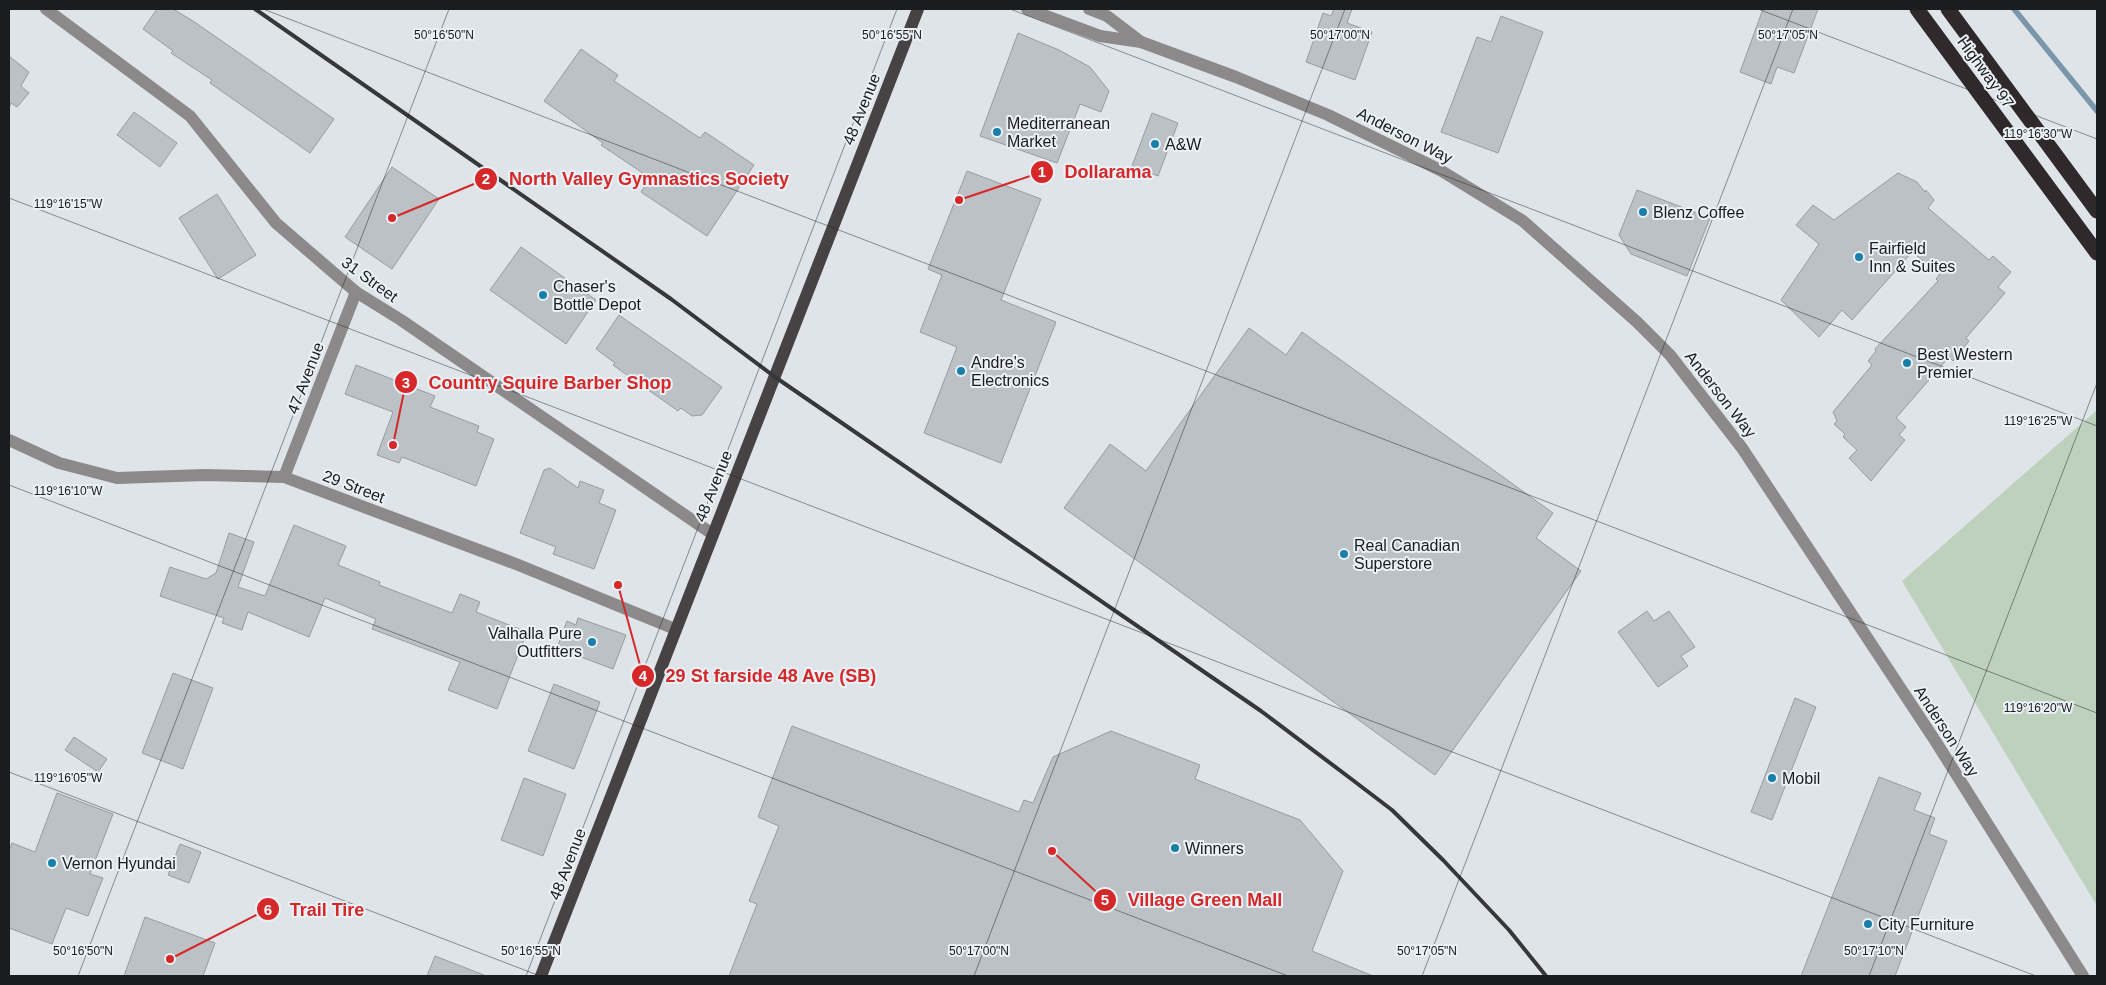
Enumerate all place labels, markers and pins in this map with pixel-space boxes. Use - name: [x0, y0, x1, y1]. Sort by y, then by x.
- place label: Mediterranean Market: [1007, 115, 1110, 150]
- marker: Mediterranean Market: [991, 126, 1003, 138]
- place label: A&W: [1165, 136, 1202, 153]
- marker: A&W: [1149, 138, 1161, 150]
- callout: Dollarama: [1030, 155, 1162, 188]
- callout: North Valley Gymnastics Society: [474, 162, 799, 195]
- place label: Blenz Coffee: [1653, 204, 1744, 221]
- marker: Blenz Coffee: [1637, 206, 1649, 218]
- place label: Fairfield Inn & Suites: [1869, 240, 1955, 275]
- marker: Fairfield Inn & Suites: [1853, 251, 1865, 263]
- place label: Chaser's Bottle Depot: [553, 278, 642, 313]
- marker: Chaser's Bottle Depot: [537, 289, 549, 301]
- place label: Best Western Premier: [1917, 346, 2013, 381]
- place label: Andre's Electronics: [971, 354, 1049, 389]
- marker: Best Western Premier: [1901, 357, 1913, 369]
- marker: Andre's Electronics: [955, 365, 967, 377]
- callout: Country Squire Barber Shop: [393, 366, 681, 399]
- place label: Real Canadian Superstore: [1354, 537, 1460, 572]
- marker: Real Canadian Superstore: [1338, 548, 1350, 560]
- place label: Valhalla Pure Outfitters: [488, 625, 582, 660]
- marker: Valhalla Pure Outfitters: [586, 636, 598, 648]
- callout: 29 St farside 48 Ave (SB): [631, 659, 887, 692]
- place label: Mobil: [1782, 770, 1820, 787]
- marker: Mobil: [1766, 772, 1778, 784]
- place label: Winners: [1185, 840, 1244, 857]
- marker: Winners: [1169, 842, 1181, 854]
- place label: Vernon Hyundai: [62, 855, 176, 872]
- marker: Vernon Hyundai: [46, 857, 58, 869]
- callout: Village Green Mall: [1093, 883, 1293, 916]
- callout: Trail Tire: [255, 893, 375, 926]
- place label: City Furniture: [1878, 916, 1974, 933]
- marker: City Furniture: [1862, 918, 1874, 930]

